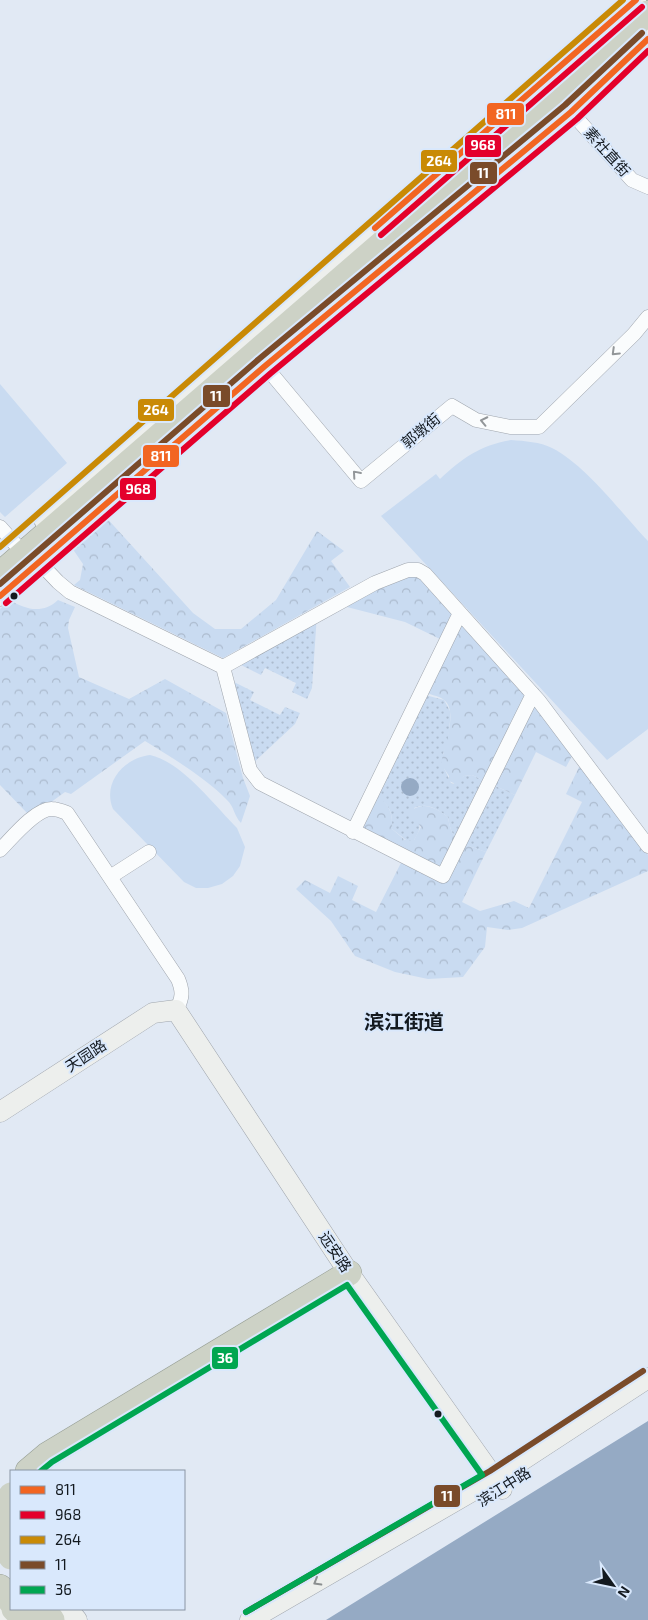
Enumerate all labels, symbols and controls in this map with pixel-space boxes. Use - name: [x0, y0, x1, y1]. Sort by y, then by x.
- line badge: 811: [486, 102, 525, 126]
- text: 811: [496, 105, 516, 122]
- street label: 素社直街: [581, 123, 635, 180]
- line badge: 968: [464, 134, 502, 158]
- text: 968: [470, 136, 496, 153]
- line badge: 264: [420, 149, 458, 173]
- text: 264: [426, 152, 452, 169]
- line badge: 11: [469, 161, 498, 185]
- text: 11: [477, 164, 489, 181]
- one-way arrow: [612, 347, 621, 356]
- line badge: 11: [202, 384, 231, 408]
- text: 11: [210, 387, 222, 404]
- line badge: 264: [137, 398, 175, 422]
- text: 264: [143, 401, 169, 418]
- street label: 郭墩街: [397, 409, 443, 452]
- one-way arrow: [479, 417, 488, 427]
- line badge: 811: [142, 444, 180, 468]
- text: 811: [151, 447, 171, 464]
- one-way arrow: [352, 471, 361, 480]
- line badge: 968: [119, 477, 157, 501]
- text: 968: [125, 480, 151, 497]
- unlabelled marker: [9, 591, 19, 601]
- district label: 滨江街道: [364, 1009, 444, 1033]
- street label: 天园路: [62, 1035, 109, 1075]
- street label: 远安路: [316, 1228, 356, 1275]
- line badge: 36: [211, 1346, 239, 1370]
- text: 36: [217, 1349, 233, 1366]
- unlabelled marker: [433, 1409, 443, 1419]
- street label: 滨江中路: [473, 1463, 534, 1510]
- legend: [10, 1470, 185, 1610]
- text: 811: [55, 1480, 76, 1498]
- line badge: 11: [433, 1484, 461, 1508]
- text: 11: [441, 1487, 453, 1504]
- text: 968: [55, 1505, 81, 1523]
- text: 264: [55, 1530, 81, 1548]
- text: 11: [55, 1555, 67, 1573]
- north arrow: [588, 1560, 638, 1610]
- one-way arrow: [313, 1575, 322, 1585]
- text: 36: [55, 1580, 72, 1598]
- text: N: [614, 1583, 634, 1601]

